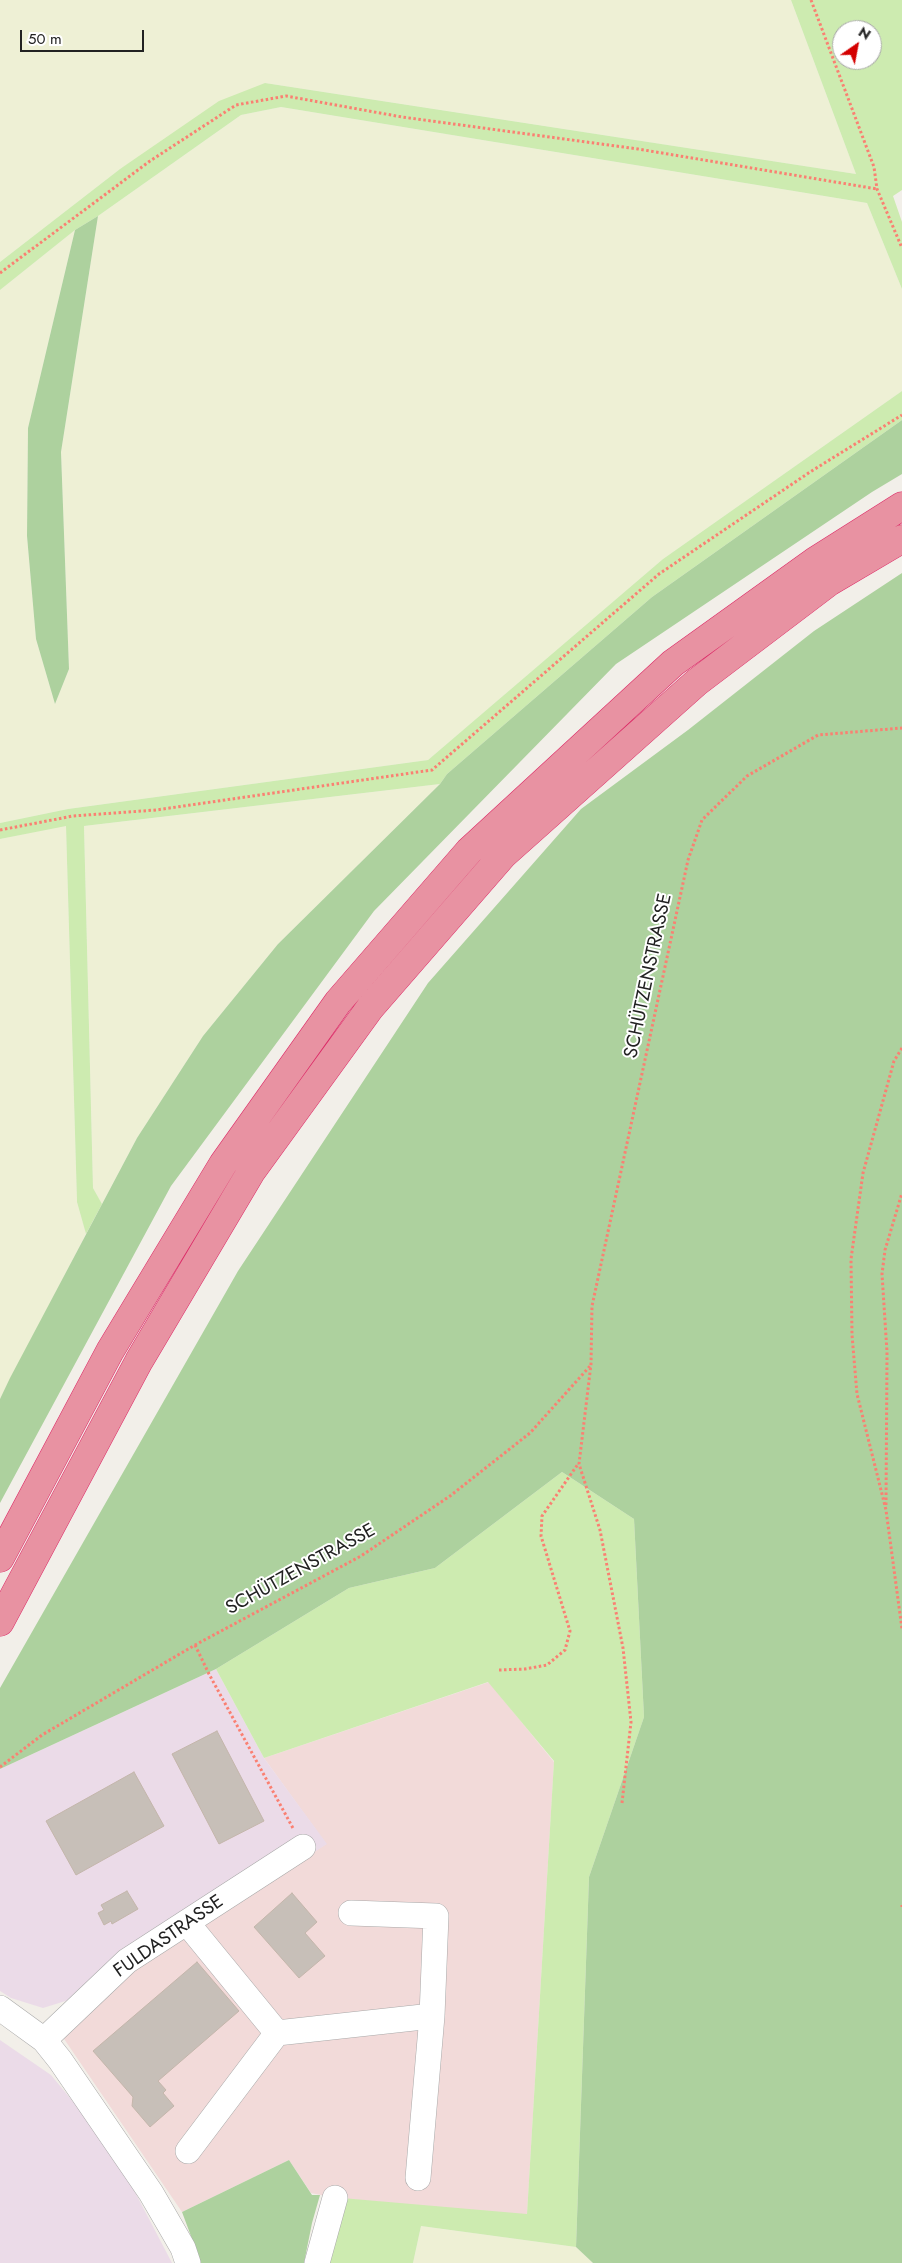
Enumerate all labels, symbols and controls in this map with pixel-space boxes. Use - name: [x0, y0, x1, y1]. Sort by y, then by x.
- scale bar: [22, 20, 146, 52]
- north arrow: [832, 20, 882, 70]
- text: N: [855, 22, 875, 45]
- text: 50 m: [28, 28, 62, 50]
- street label: SCHÜTZENSTRASSE: [620, 892, 678, 1060]
- street label: SCHÜTZENSTRASSE: [222, 1519, 380, 1621]
- street label: FULDASTRASSE: [110, 1891, 228, 1983]

